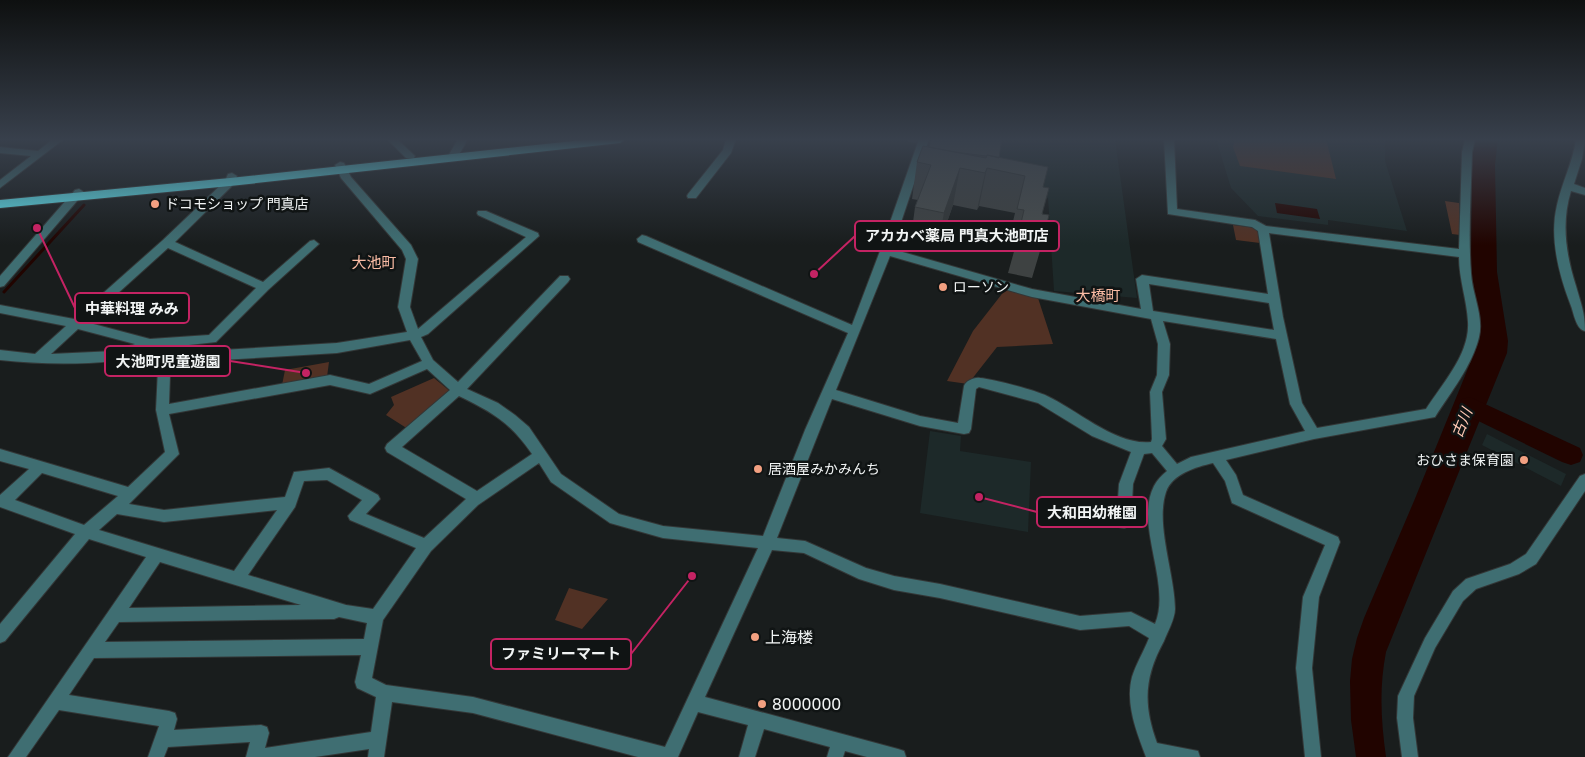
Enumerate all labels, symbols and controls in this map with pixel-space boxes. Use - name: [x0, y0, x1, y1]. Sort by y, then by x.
- place label: ドコモショップ 門真店: [165, 195, 309, 212]
- marker: ドコモショップ 門真店: [149, 198, 161, 210]
- callout: アカカベ薬局 門真大池町店: [855, 221, 1059, 251]
- text: アカカベ薬局 門真大池町店: [865, 226, 1049, 244]
- district label: 大池町: [351, 253, 397, 271]
- place label: ローソン: [953, 278, 1009, 295]
- marker: ローソン: [937, 281, 949, 293]
- district label: 大橋町: [1075, 286, 1121, 304]
- callout: 中華料理 みみ: [75, 293, 189, 323]
- text: 中華料理 みみ: [85, 299, 179, 317]
- callout: 大池町児童遊園: [105, 346, 230, 376]
- text: 大池町児童遊園: [115, 352, 221, 370]
- water label: 古川: [1447, 403, 1476, 440]
- place label: おひさま保育園: [1416, 451, 1514, 468]
- marker: おひさま保育園: [1518, 454, 1530, 466]
- place label: 居酒屋みかみんち: [768, 460, 880, 477]
- marker: 居酒屋みかみんち: [752, 463, 764, 475]
- callout: 大和田幼稚園: [1037, 497, 1147, 527]
- text: 大和田幼稚園: [1047, 503, 1137, 521]
- place label: 上海楼: [765, 627, 813, 647]
- marker: 上海楼: [749, 631, 761, 643]
- callout: ファミリーマート: [491, 639, 631, 669]
- text: ファミリーマート: [501, 644, 621, 662]
- place label: 8000000: [772, 694, 841, 714]
- marker: 8000000: [756, 698, 768, 710]

